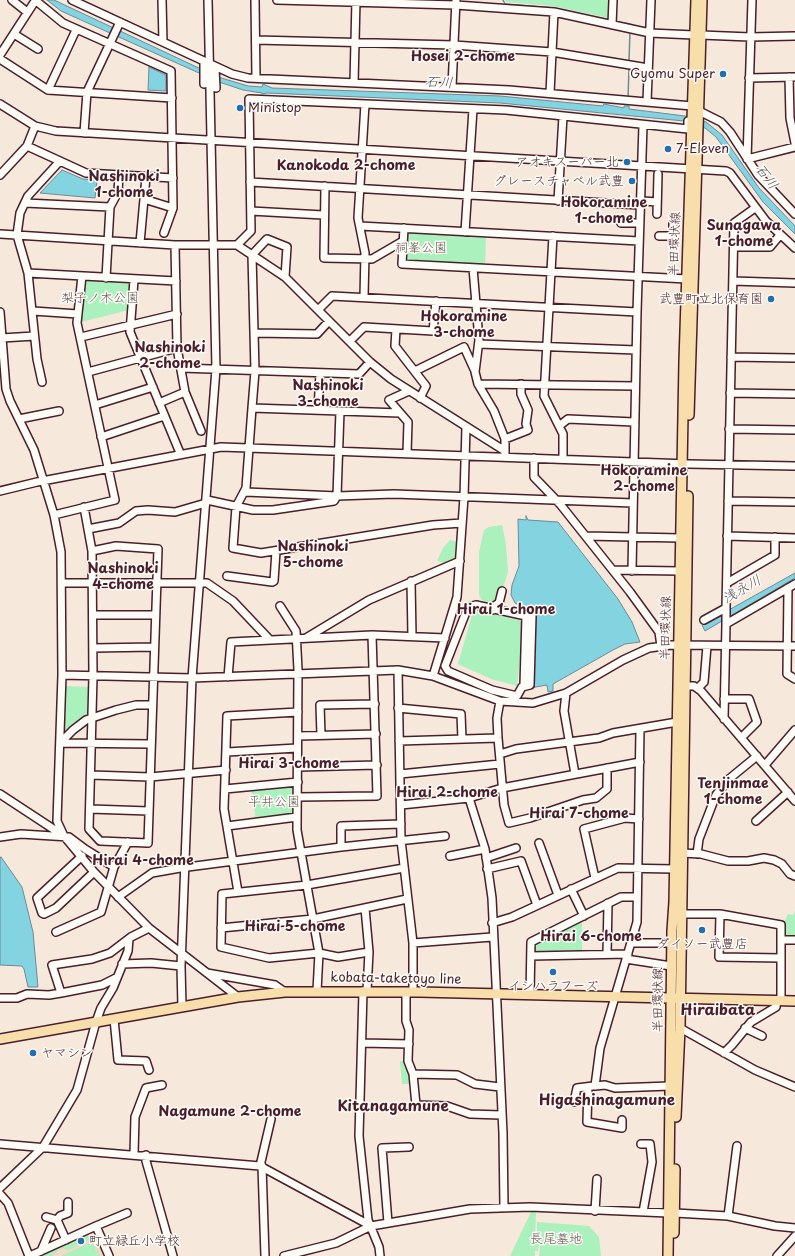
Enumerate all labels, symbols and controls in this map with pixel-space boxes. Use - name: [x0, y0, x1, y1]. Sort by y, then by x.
- district label: Hosei 2-chome: [411, 49, 515, 65]
- place label: Gyomu Super: [630, 66, 715, 82]
- marker: Gyomu Super: [718, 69, 728, 79]
- water label: 石川: [425, 74, 453, 92]
- place label: Ministop: [248, 100, 301, 116]
- marker: Ministop: [235, 103, 245, 113]
- place label: 7-Eleven: [676, 141, 729, 157]
- marker: 7-Eleven: [663, 144, 673, 154]
- place label: アオキスーパー北: [516, 154, 619, 170]
- marker: アオキスーパー北: [622, 157, 632, 167]
- district label: Kanokoda 2-chome: [277, 158, 415, 174]
- water label: 石川: [751, 161, 781, 193]
- district label: Nashinoki 1-chome: [89, 169, 159, 202]
- place label: グレースチャペル武豊: [493, 173, 624, 189]
- marker: グレースチャペル武豊: [627, 176, 637, 186]
- district label: Hokoramine 1-chome: [561, 195, 647, 228]
- street label: 半田環状線: [666, 211, 684, 277]
- district label: Sunagawa 1-chome: [706, 218, 782, 250]
- park label: 祠峯公園: [395, 240, 447, 256]
- park label: 梨子ノ木公園: [61, 290, 139, 306]
- place label: 武豊町立北保育園: [659, 291, 763, 307]
- marker: 武豊町立北保育園: [766, 294, 776, 304]
- district label: Hokoramine 3-chome: [421, 309, 507, 342]
- district label: Nashinoki 2-chome: [135, 340, 205, 372]
- district label: Nashinoki 3-chome: [293, 378, 363, 410]
- district label: Hokoramine 2-chome: [601, 463, 687, 496]
- district label: Nashinoki 5-chome: [278, 539, 348, 572]
- district label: Nashinoki 4-chome: [88, 561, 158, 594]
- water label: 浅永川: [720, 572, 764, 608]
- street label: 半田環状線: [658, 595, 674, 661]
- district label: Hirai 1-chome: [457, 602, 555, 618]
- district label: Hirai 3-chome: [238, 756, 340, 772]
- district label: Tenjinmae 1-chome: [697, 776, 769, 808]
- district label: Hirai 2-chome: [396, 785, 498, 801]
- park label: 平井公園: [248, 794, 300, 810]
- district label: Hirai 7-chome: [529, 806, 629, 822]
- district label: Hirai 4-chome: [92, 853, 194, 869]
- district label: Hirai 5-chome: [245, 919, 345, 935]
- marker: ダイソー武豊店: [697, 925, 707, 935]
- district label: Hirai 6-chome: [540, 929, 642, 945]
- place label: ダイソー武豊店: [657, 936, 747, 952]
- marker: イシハラフーズ: [548, 967, 558, 977]
- street label: 半田環状線: [650, 968, 666, 1032]
- street label: kobata-taketoyo line: [330, 970, 462, 988]
- place label: イシハラフーズ: [508, 978, 598, 994]
- district label: Hiraibata: [681, 1002, 755, 1020]
- place label: ヤマシン: [41, 1045, 93, 1061]
- marker: ヤマシン: [28, 1048, 38, 1058]
- district label: Higashinagamune: [539, 1092, 675, 1110]
- district label: Kitanagamune: [337, 1098, 449, 1116]
- district label: Nagamune 2-chome: [159, 1104, 301, 1120]
- park label: 長尾墓地: [530, 1231, 582, 1247]
- place label: 町立緑丘小学校: [89, 1233, 180, 1249]
- marker: 町立緑丘小学校: [76, 1236, 86, 1246]

